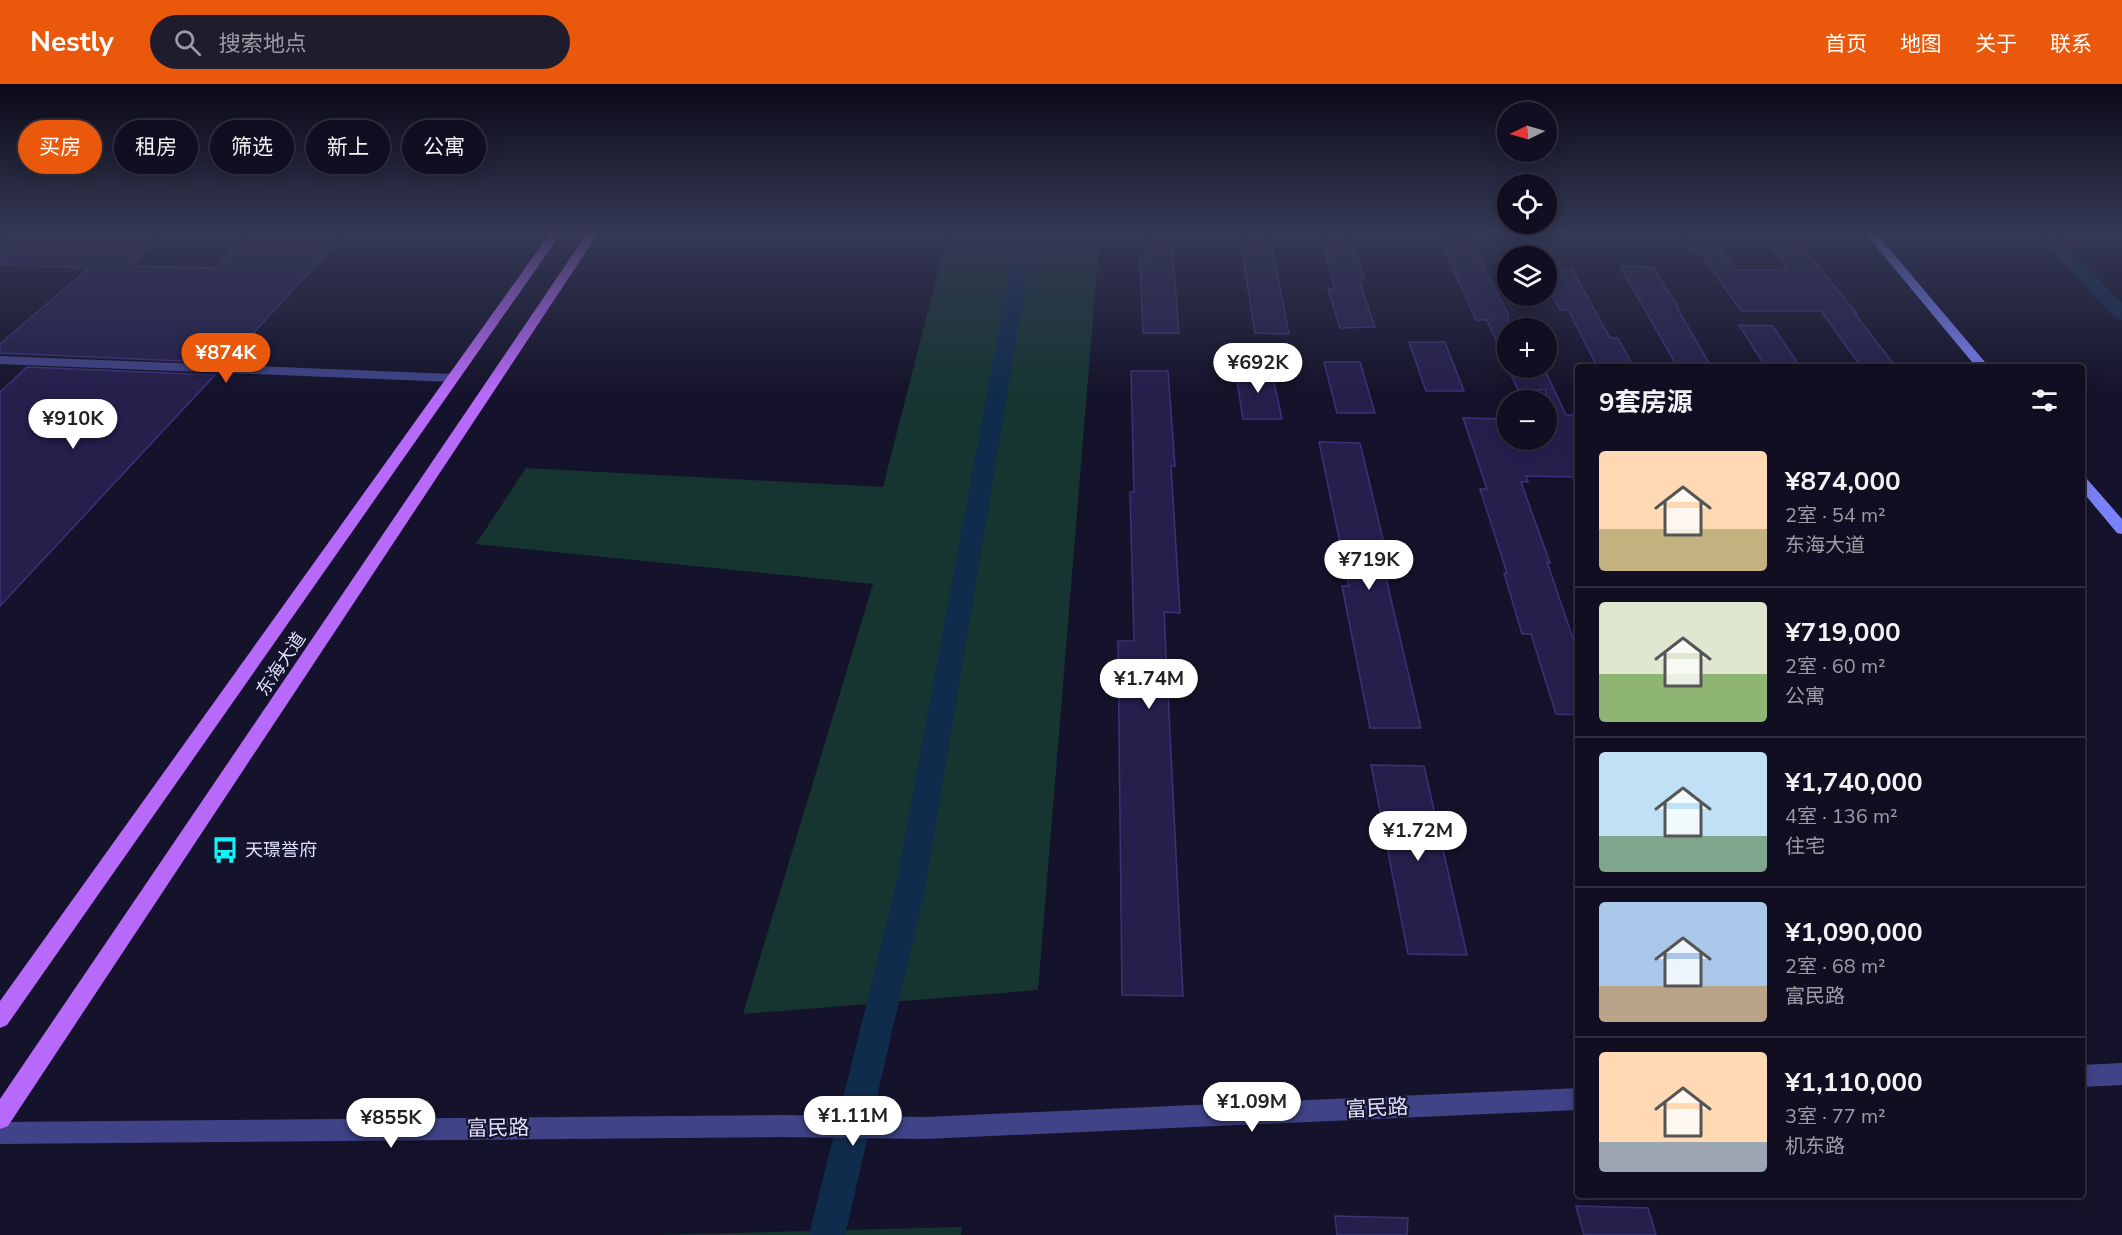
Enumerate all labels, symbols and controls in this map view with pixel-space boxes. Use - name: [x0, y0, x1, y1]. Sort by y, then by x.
- search box: [150, 15, 570, 69]
- text: Nestly: [30, 23, 114, 61]
- icon: search: [171, 26, 204, 59]
- text: 搜索地点: [219, 29, 307, 59]
- text: 首页: [1825, 30, 1867, 58]
- text: 地图: [1900, 30, 1942, 58]
- text: 关于: [1975, 30, 2017, 58]
- text: 联系: [2050, 30, 2092, 58]
- north arrow: [1497, 102, 1557, 162]
- map controls: [1497, 102, 1557, 450]
- chip: 买房: [18, 120, 102, 174]
- chip: 租房: [114, 120, 198, 174]
- chip: 筛选: [210, 120, 294, 174]
- chip: 新上: [306, 120, 390, 174]
- chip: 公寓: [402, 120, 486, 174]
- button: locate: [1497, 174, 1557, 234]
- button: layers: [1497, 246, 1557, 306]
- button: +: [1497, 318, 1557, 378]
- pin: ¥874K: [184, 333, 268, 384]
- text: ¥874K: [195, 339, 257, 366]
- pin: ¥692K: [1216, 343, 1300, 394]
- text: ¥692K: [1227, 349, 1289, 376]
- icon: filters: [2028, 384, 2061, 417]
- text: 9套房源: [1599, 385, 1693, 420]
- button: −: [1497, 390, 1557, 450]
- pin: ¥910K: [31, 399, 115, 450]
- text: ¥910K: [42, 405, 104, 432]
- text: ¥874,000: [1785, 464, 1901, 499]
- icon: home: [1647, 475, 1719, 547]
- text: 2室 · 54 m²: [1785, 502, 1886, 529]
- text: 东海大道: [1785, 532, 1865, 559]
- pin: ¥719K: [1327, 540, 1411, 591]
- text: ¥719K: [1338, 546, 1400, 573]
- text: ¥719,000: [1785, 615, 1901, 650]
- icon: home: [1647, 626, 1719, 698]
- street label: 东海大道: [251, 627, 311, 701]
- text: 2室 · 60 m²: [1785, 653, 1886, 680]
- pin: ¥1.74M: [1100, 659, 1198, 710]
- text: ¥1.74M: [1114, 665, 1184, 692]
- text: 公寓: [1785, 683, 1825, 710]
- text: ¥1,740,000: [1785, 765, 1923, 800]
- icon: home: [1647, 776, 1719, 848]
- text: 4室 · 136 m²: [1785, 803, 1898, 830]
- pin: ¥1.72M: [1369, 811, 1467, 862]
- text: ¥1.72M: [1383, 817, 1453, 844]
- text: 住宅: [1785, 833, 1825, 860]
- bus stop icon: 天璟誉府: [210, 835, 240, 865]
- place label: 天璟誉府: [245, 838, 317, 862]
- text: ¥1,090,000: [1785, 915, 1923, 950]
- icon: home: [1647, 926, 1719, 998]
- text: 2室 · 68 m²: [1785, 953, 1886, 980]
- text: 富民路: [1785, 983, 1845, 1010]
- text: ¥1,110,000: [1785, 1065, 1923, 1100]
- icon: home: [1647, 1076, 1719, 1148]
- pin: ¥1.09M: [1203, 1082, 1301, 1133]
- text: ¥1.09M: [1217, 1088, 1287, 1115]
- street label: 富民路: [1345, 1092, 1409, 1124]
- pin: ¥1.11M: [804, 1096, 902, 1147]
- pin: ¥855K: [349, 1098, 433, 1149]
- text: ¥1.11M: [818, 1102, 888, 1129]
- text: 3室 · 77 m²: [1785, 1103, 1886, 1130]
- text: ¥855K: [360, 1104, 422, 1131]
- street label: 富民路: [466, 1113, 530, 1143]
- text: 机东路: [1785, 1133, 1845, 1160]

